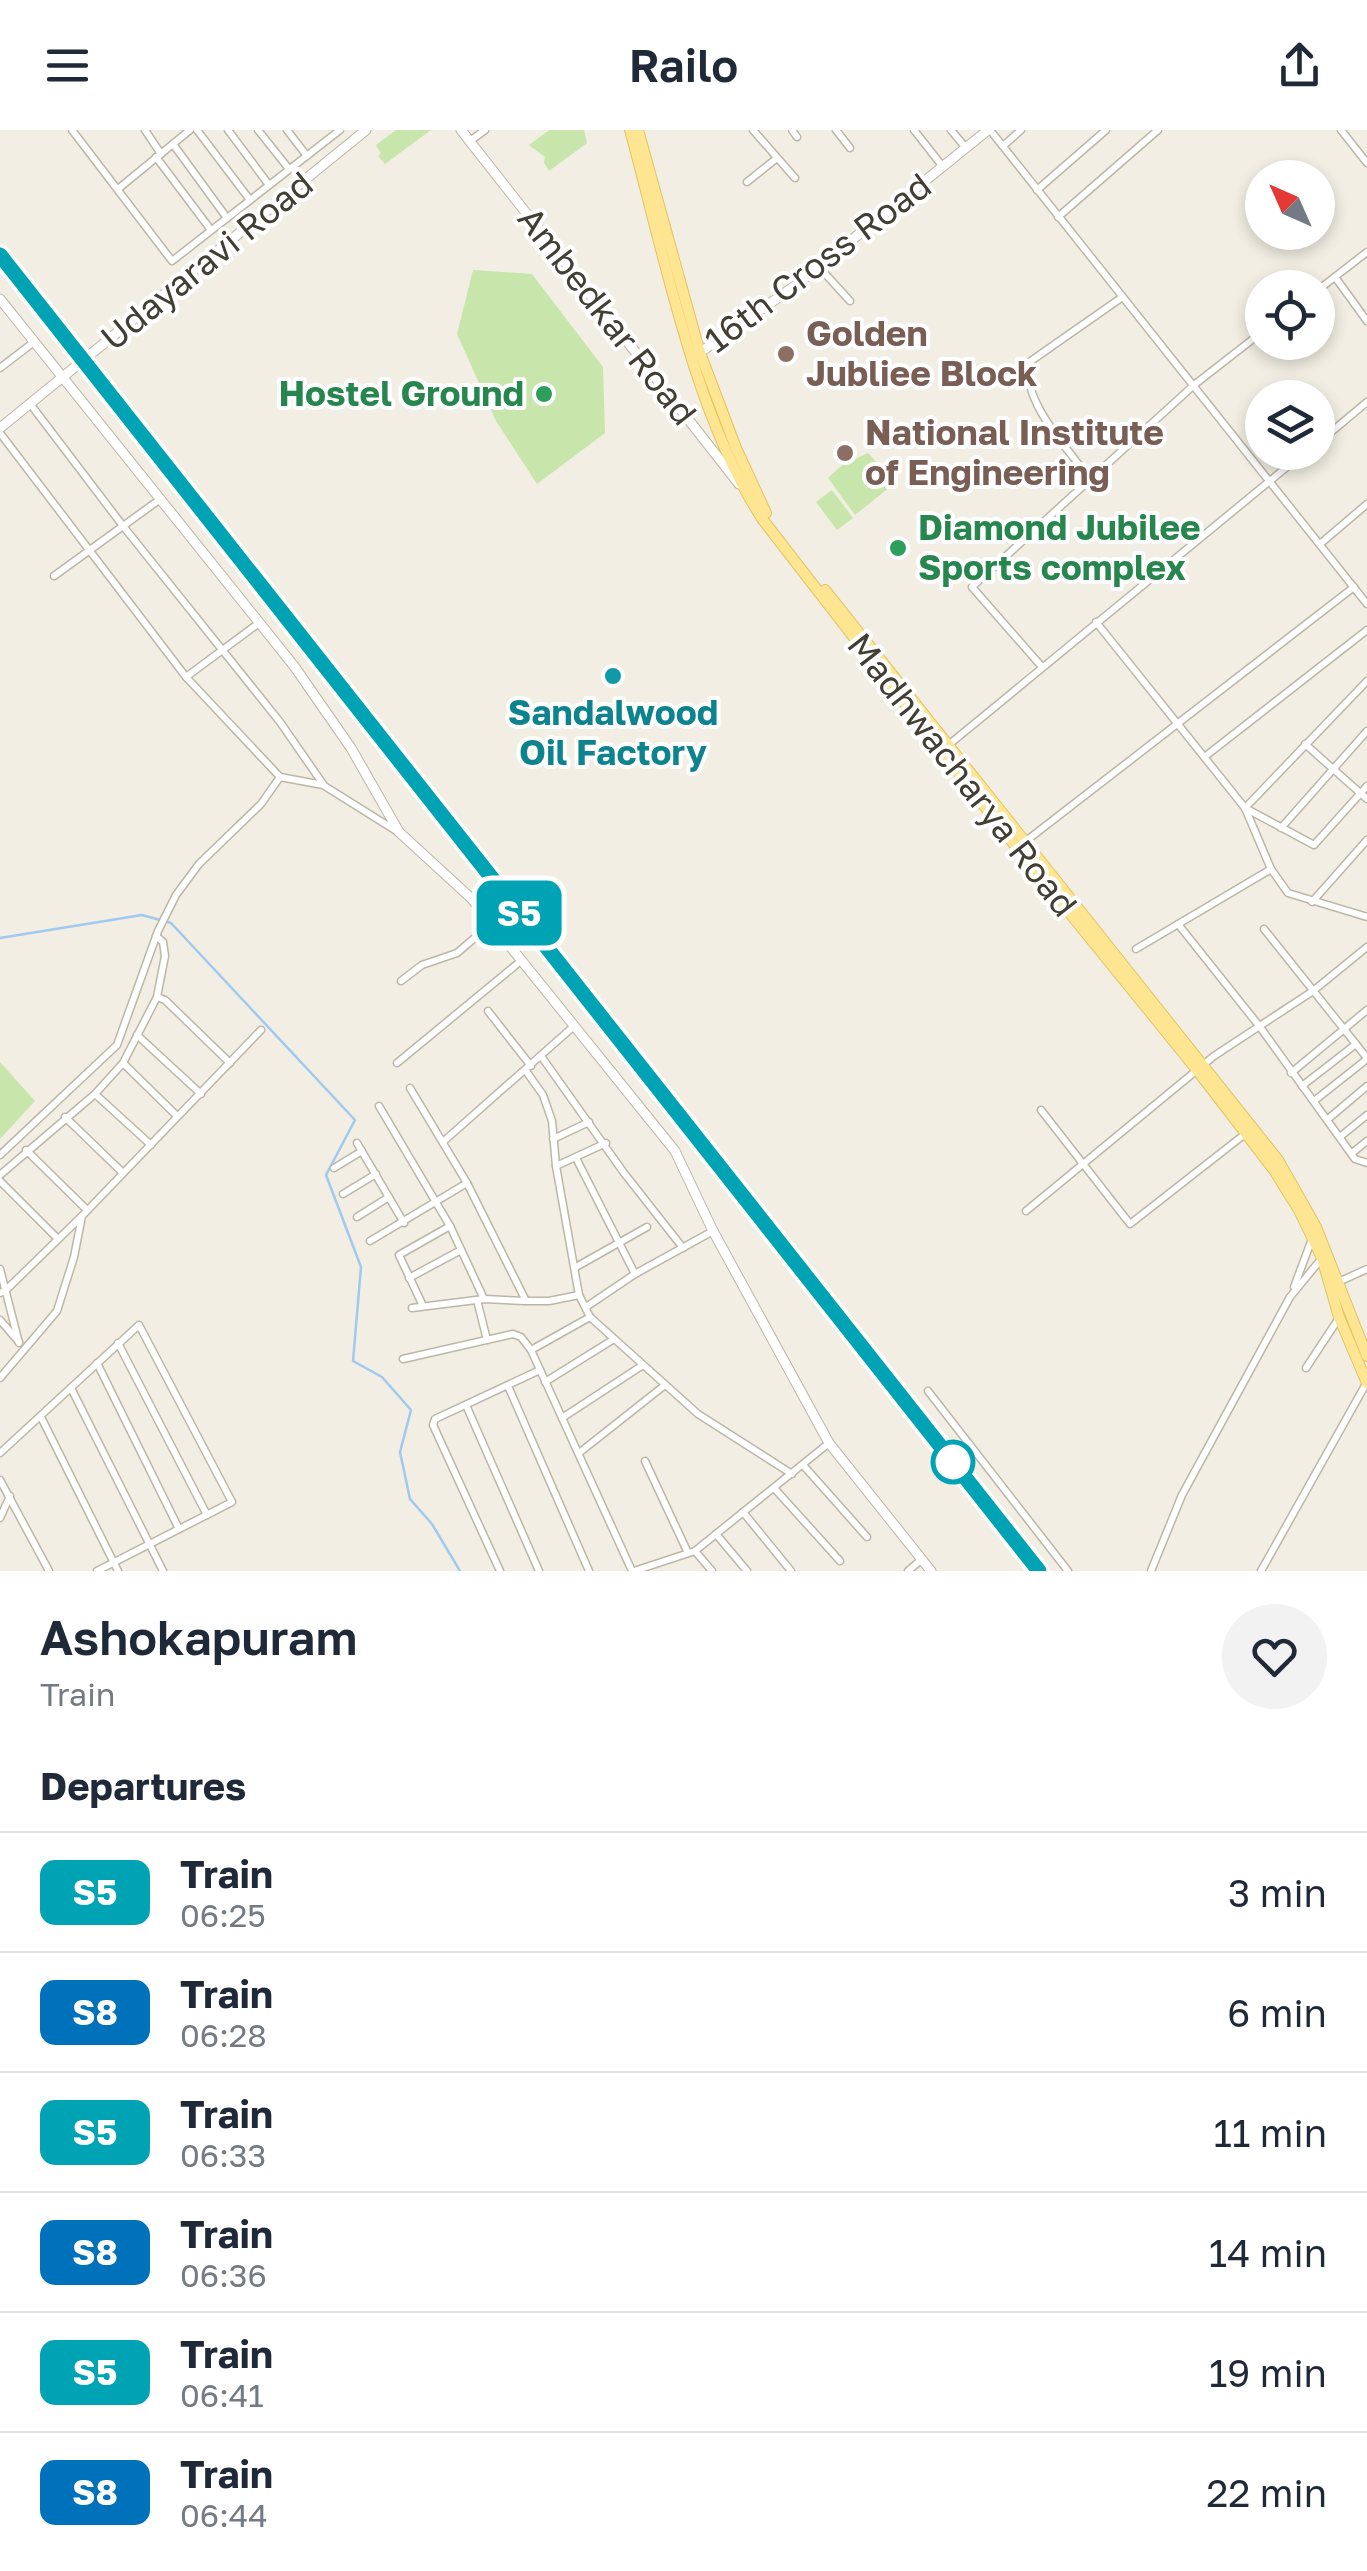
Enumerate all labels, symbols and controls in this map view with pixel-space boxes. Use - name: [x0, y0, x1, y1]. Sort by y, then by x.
- icon: menu: [40, 38, 95, 93]
- text: Railo: [629, 38, 738, 92]
- icon: share: [1272, 38, 1327, 93]
- north arrow: [1245, 160, 1335, 250]
- map controls: [1245, 160, 1335, 470]
- street label: Udayaravi Road: [92, 162, 321, 358]
- street label: 16th Cross Road: [696, 164, 939, 361]
- street label: Ambedkar Road: [510, 198, 706, 433]
- button: locate: [1245, 270, 1335, 360]
- place label: Golden Jubliee Block: [806, 312, 1037, 394]
- marker: Golden Jubliee Block: [775, 343, 797, 365]
- place label: Hostel Ground: [278, 372, 524, 414]
- button: layers: [1245, 380, 1335, 470]
- marker: Hostel Ground: [533, 383, 555, 405]
- place label: National Institute of Engineering: [865, 411, 1164, 493]
- marker: National Institute of Engineering: [834, 442, 856, 464]
- place label: Diamond Jubilee Sports complex: [918, 506, 1201, 588]
- marker: Diamond Jubilee Sports complex: [887, 537, 909, 559]
- street label: Madhwacharya Road: [839, 624, 1086, 924]
- marker: Sandalwood Oil Factory: [602, 665, 624, 687]
- place label: Sandalwood Oil Factory: [508, 691, 718, 773]
- line badge: S5: [474, 880, 564, 946]
- text: S5: [497, 892, 541, 934]
- unlabelled marker: [932, 1441, 974, 1483]
- button: heart: [1222, 1604, 1327, 1709]
- text: Ashokapuram: [40, 1608, 357, 1666]
- text: Train: [40, 1675, 115, 1713]
- text: Departures: [40, 1763, 246, 1808]
- text: Train: [180, 1851, 273, 1896]
- text: 3 min: [1228, 1870, 1327, 1915]
- text: S5: [73, 1871, 117, 1913]
- text: 06:25: [180, 1896, 266, 1934]
- text: Train: [180, 1971, 273, 2016]
- text: 6 min: [1227, 1990, 1327, 2035]
- text: S8: [72, 1991, 118, 2033]
- text: 06:28: [180, 2016, 267, 2054]
- text: Train: [180, 2091, 273, 2136]
- text: 11 min: [1213, 2110, 1327, 2155]
- text: S5: [73, 2111, 117, 2153]
- text: 06:33: [180, 2136, 266, 2174]
- text: Train: [180, 2211, 273, 2256]
- text: 14 min: [1209, 2230, 1327, 2275]
- text: S8: [72, 2231, 118, 2273]
- text: 06:36: [180, 2256, 267, 2294]
- text: Train: [180, 2331, 273, 2376]
- text: 19 min: [1209, 2350, 1327, 2395]
- text: S5: [73, 2351, 117, 2393]
- text: 06:41: [180, 2376, 264, 2414]
- text: Train: [180, 2451, 273, 2496]
- text: 22 min: [1206, 2470, 1327, 2515]
- text: S8: [72, 2471, 118, 2513]
- text: 06:44: [180, 2496, 268, 2534]

